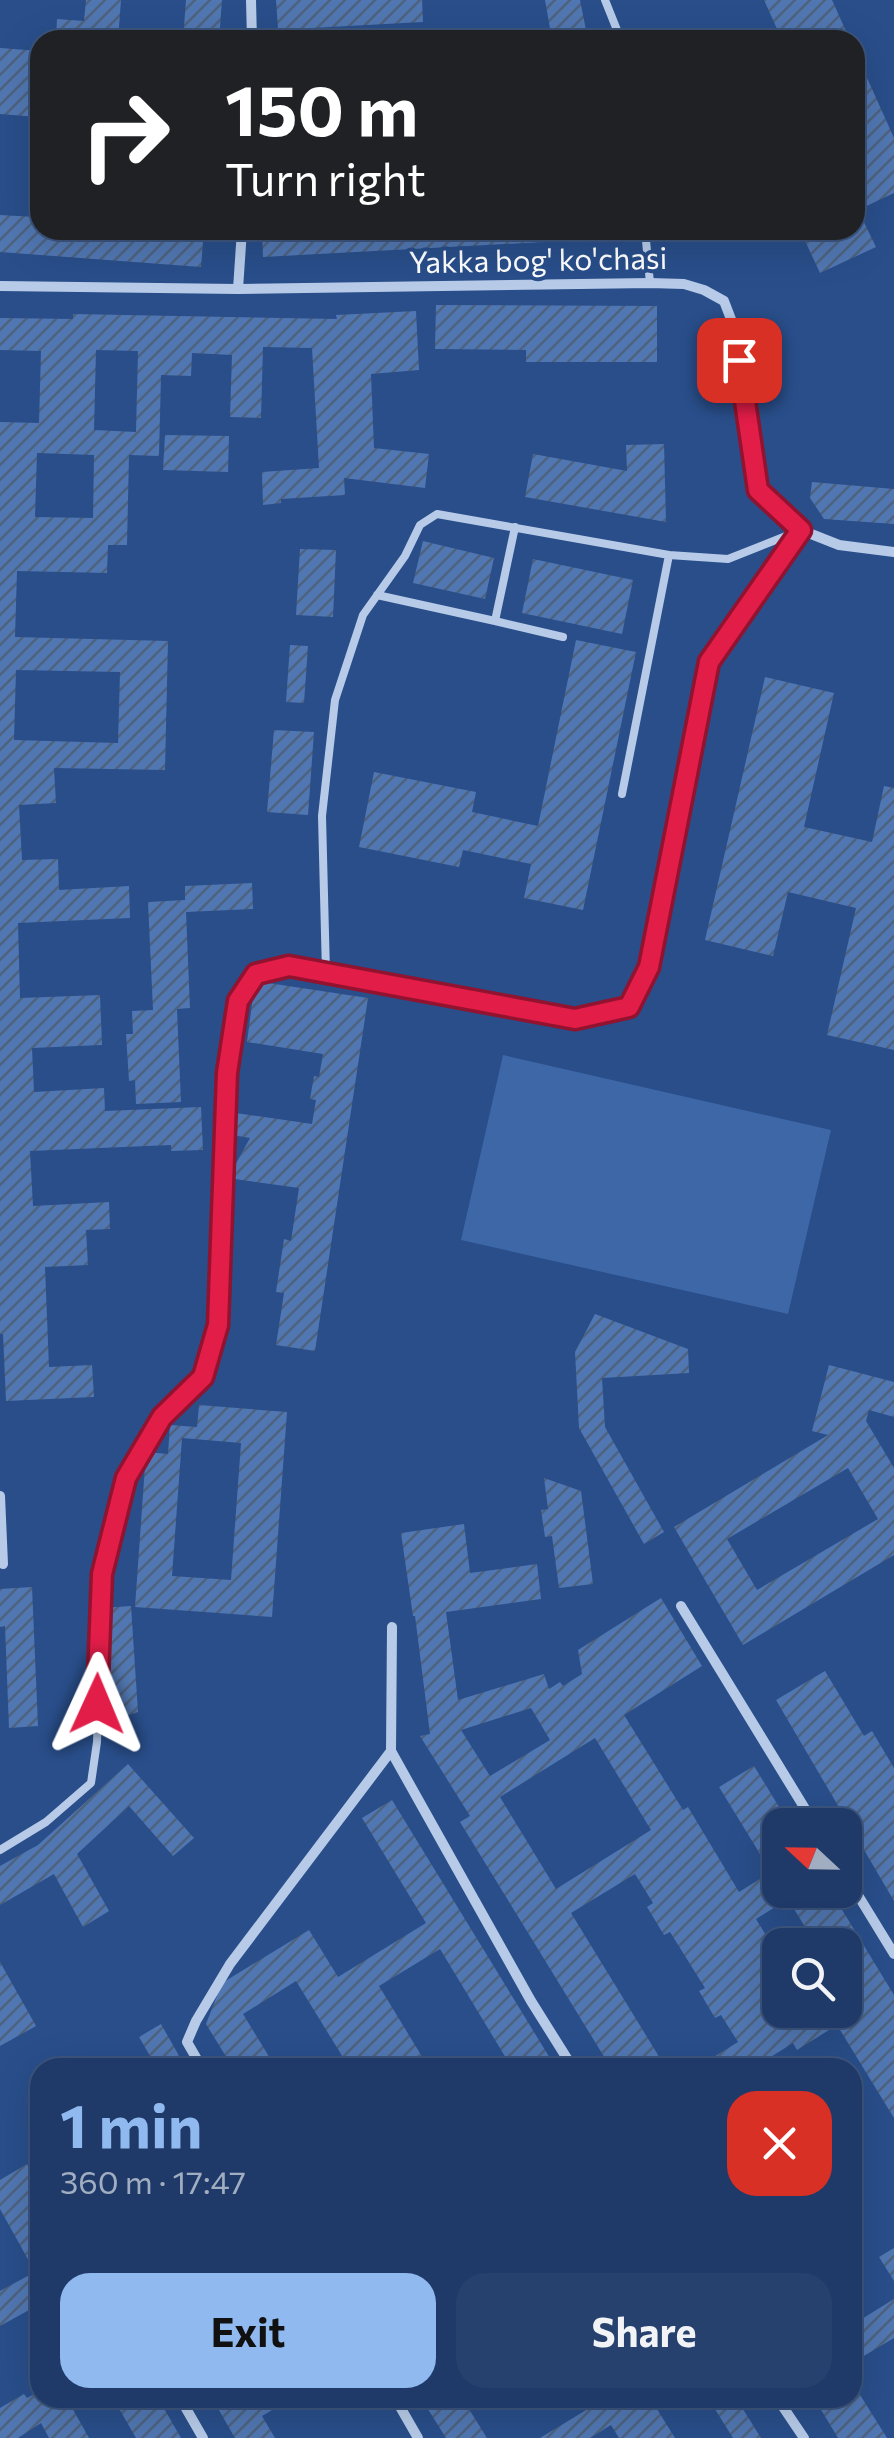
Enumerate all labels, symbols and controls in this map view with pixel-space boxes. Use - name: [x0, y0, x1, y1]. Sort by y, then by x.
- text: 150 m: [225, 65, 418, 150]
- icon: right: [60, 70, 190, 200]
- text: Turn right: [225, 150, 426, 205]
- street label: Yakka bog' ko'chasi: [408, 238, 668, 279]
- pin: [697, 318, 782, 403]
- icon: arrive: [712, 333, 767, 388]
- position arrow: [45, 1652, 149, 1756]
- north arrow: [762, 1808, 862, 1908]
- map controls: [762, 1808, 862, 2028]
- button: search: [762, 1928, 862, 2028]
- text: 1 min: [60, 2087, 202, 2160]
- button: close: [727, 2091, 832, 2196]
- text: 360 m · 17:47: [60, 2161, 246, 2201]
- button: Exit: [60, 2273, 436, 2388]
- button: Share: [456, 2273, 832, 2388]

